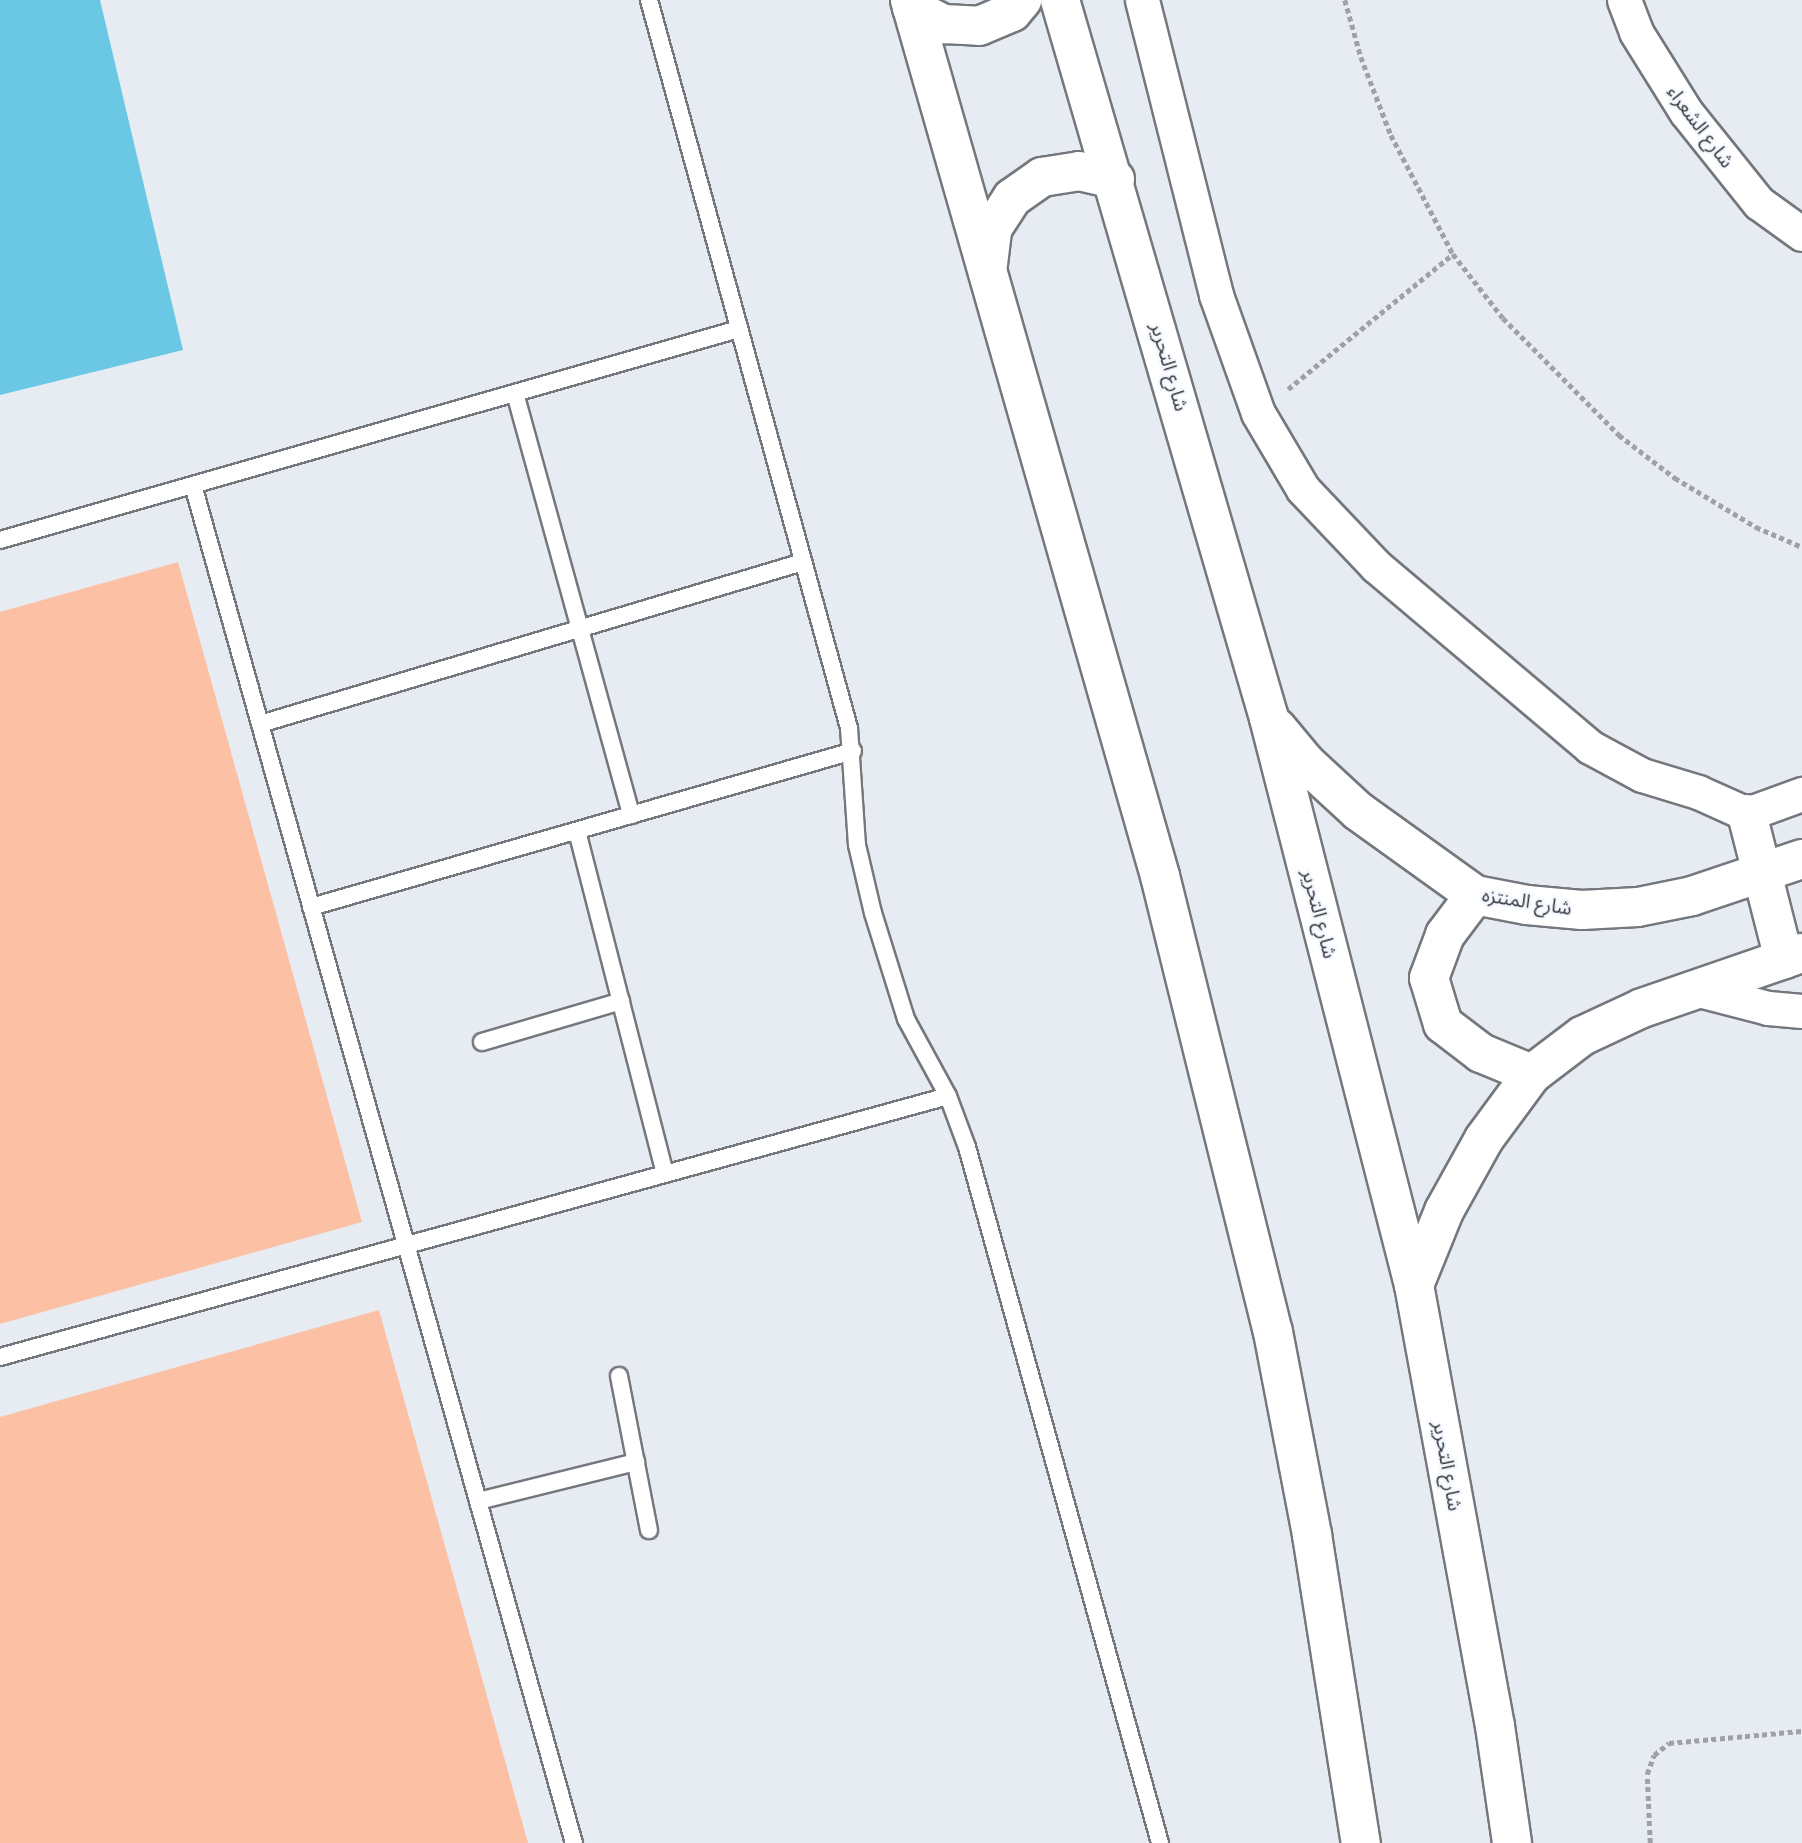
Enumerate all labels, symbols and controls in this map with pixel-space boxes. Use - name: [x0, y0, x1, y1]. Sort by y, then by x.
- street label: شارع الشعراء: [1662, 81, 1738, 173]
- street label: شارع التحرير: [1146, 320, 1192, 414]
- street label: شارع التحرير: [1297, 867, 1341, 961]
- street label: شارع المنتزه: [1481, 884, 1573, 920]
- street label: شارع التحرير: [1428, 1419, 1466, 1513]

